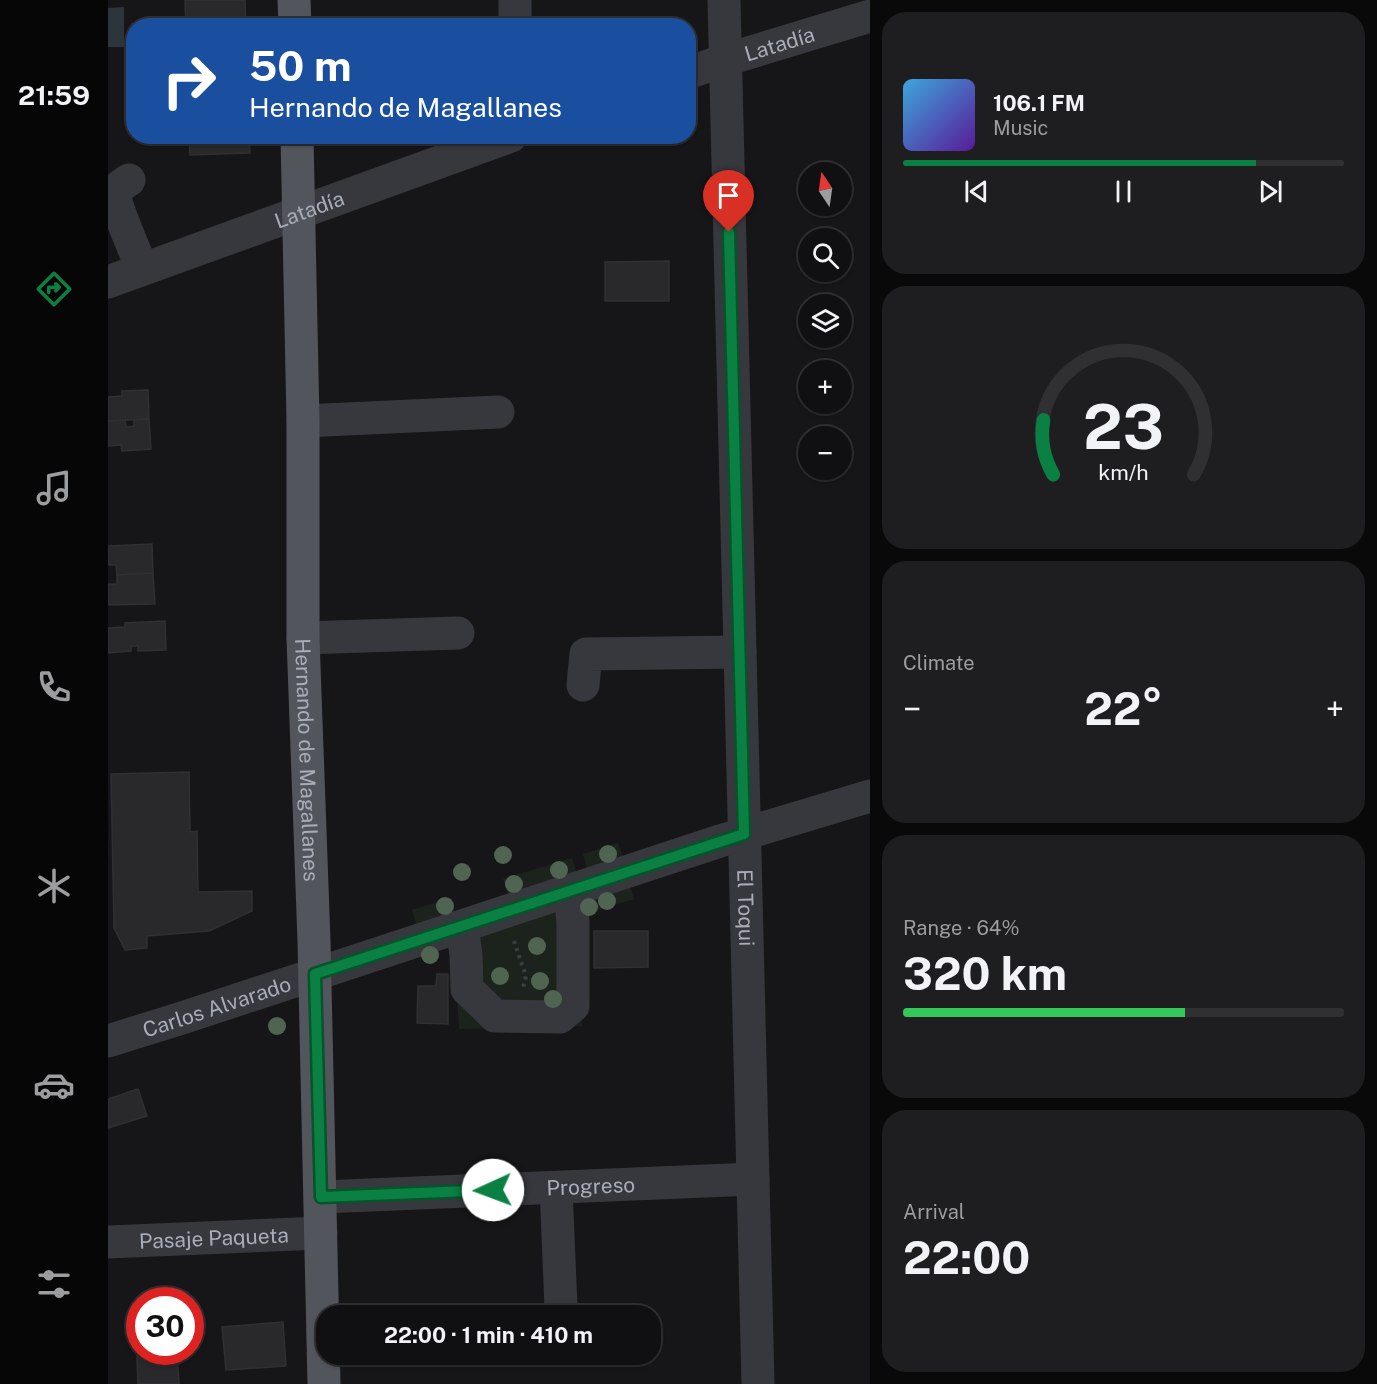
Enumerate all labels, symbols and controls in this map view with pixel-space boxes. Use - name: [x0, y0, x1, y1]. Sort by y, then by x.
- street label: Latadía: [741, 21, 817, 66]
- text: 50 m: [249, 41, 352, 90]
- icon: right: [150, 42, 228, 120]
- text: 21:59: [18, 79, 90, 111]
- text: 106.1 FM: [993, 90, 1085, 116]
- text: Hernando de Magallanes: [249, 91, 562, 123]
- text: Music: [993, 116, 1048, 140]
- north arrow: [798, 162, 852, 216]
- map controls: [798, 162, 852, 480]
- pin: [703, 170, 754, 232]
- icon: previous: [960, 175, 993, 208]
- icon: pause: [1107, 175, 1140, 208]
- icon: next: [1254, 175, 1287, 208]
- icon: arrive: [712, 179, 745, 212]
- street label: Latadía: [271, 185, 347, 233]
- button: search: [798, 228, 852, 282]
- icon: directions: [33, 268, 75, 310]
- button: layers: [798, 294, 852, 348]
- button: +: [798, 360, 852, 414]
- text: 23: [1083, 390, 1164, 463]
- button: −: [798, 426, 852, 480]
- text: km/h: [1098, 460, 1149, 485]
- icon: music: [33, 467, 75, 509]
- street label: Hernando de Magallanes: [291, 638, 324, 882]
- text: Climate: [903, 651, 975, 675]
- icon: phone: [33, 666, 75, 708]
- text: 22°: [1084, 682, 1163, 735]
- text: −: [903, 690, 921, 728]
- text: +: [1326, 690, 1344, 728]
- icon: climate: [33, 865, 75, 907]
- street label: El Toqui: [733, 869, 760, 947]
- text: Range · 64%: [903, 916, 1020, 940]
- text: 320 km: [903, 947, 1067, 1000]
- street label: Carlos Alvarado: [140, 971, 294, 1042]
- icon: car: [33, 1064, 75, 1106]
- position arrow: [461, 1158, 525, 1222]
- street label: Progreso: [546, 1171, 636, 1200]
- text: Arrival: [903, 1200, 965, 1224]
- street label: Pasaje Paqueta: [138, 1222, 289, 1253]
- text: 22:00: [903, 1231, 1030, 1284]
- icon: filters: [33, 1263, 75, 1305]
- speed limit sign: 30: [126, 1287, 204, 1365]
- text: 22:00 · 1 min · 410 m: [384, 1322, 593, 1348]

